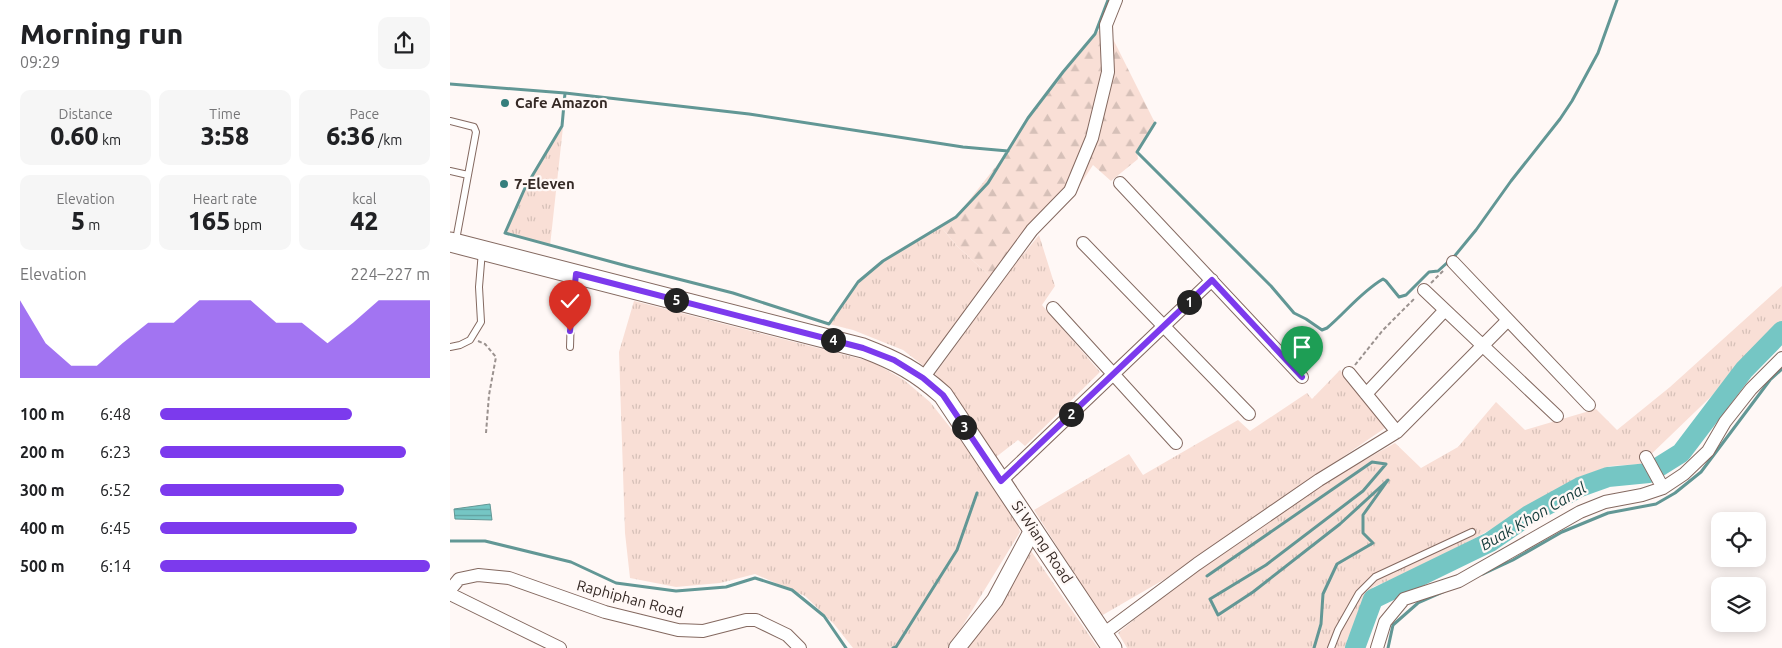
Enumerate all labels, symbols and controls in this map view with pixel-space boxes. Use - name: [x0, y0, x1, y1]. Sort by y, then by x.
- button: share: [378, 17, 430, 69]
- text: Morning run: [20, 18, 183, 49]
- text: 09:29: [20, 53, 60, 71]
- place label: Cafe Amazon: [515, 94, 608, 111]
- marker: Cafe Amazon: [499, 97, 511, 109]
- text: Distance: [59, 106, 113, 122]
- text: Time: [209, 106, 241, 122]
- text: Pace: [350, 106, 379, 122]
- text: 0.60: [50, 122, 99, 150]
- text: 3:58: [201, 122, 249, 150]
- text: 6:36: [326, 122, 375, 150]
- text: km: [99, 132, 121, 148]
- text: /km: [375, 132, 402, 148]
- place label: 7-Eleven: [514, 175, 575, 192]
- marker: 7-Eleven: [498, 178, 510, 190]
- text: Elevation: [56, 191, 115, 207]
- text: Heart rate: [193, 191, 257, 207]
- text: kcal: [352, 191, 376, 207]
- text: 5: [71, 207, 85, 235]
- text: 165: [188, 207, 230, 235]
- text: 42: [350, 207, 378, 235]
- text: m: [85, 217, 100, 233]
- text: bpm: [230, 217, 262, 233]
- text: Elevation: [20, 265, 87, 283]
- text: 224–227 m: [350, 265, 430, 283]
- pin: [549, 280, 591, 331]
- icon: check: [556, 287, 584, 315]
- pin: 5: [664, 288, 688, 312]
- pin: 1: [1176, 290, 1202, 314]
- text: 5: [673, 292, 680, 308]
- text: 1: [1186, 294, 1193, 310]
- pin: [1281, 326, 1323, 377]
- pin: 4: [820, 328, 846, 352]
- text: 4: [830, 332, 837, 348]
- icon: arrive: [1288, 333, 1316, 361]
- pin: 2: [1058, 402, 1084, 426]
- text: 100 m: [20, 405, 65, 423]
- text: 6:48: [100, 405, 131, 423]
- text: 2: [1068, 406, 1075, 422]
- pin: 3: [952, 414, 976, 440]
- text: 3: [961, 419, 968, 435]
- text: 200 m: [20, 443, 65, 461]
- text: 6:23: [100, 443, 131, 461]
- water label: Buak Khon Canal: [1477, 478, 1590, 554]
- text: 300 m: [20, 481, 65, 499]
- text: 6:52: [100, 481, 131, 499]
- street label: Si Wiang Road: [1009, 497, 1076, 586]
- map controls: [1711, 512, 1766, 632]
- button: locate: [1711, 512, 1766, 567]
- text: 400 m: [20, 519, 65, 537]
- text: 6:45: [100, 519, 131, 537]
- text: 500 m: [20, 557, 65, 575]
- text: 6:14: [100, 557, 131, 575]
- street label: Raphiphan Road: [575, 576, 685, 621]
- button: layers: [1711, 577, 1766, 632]

